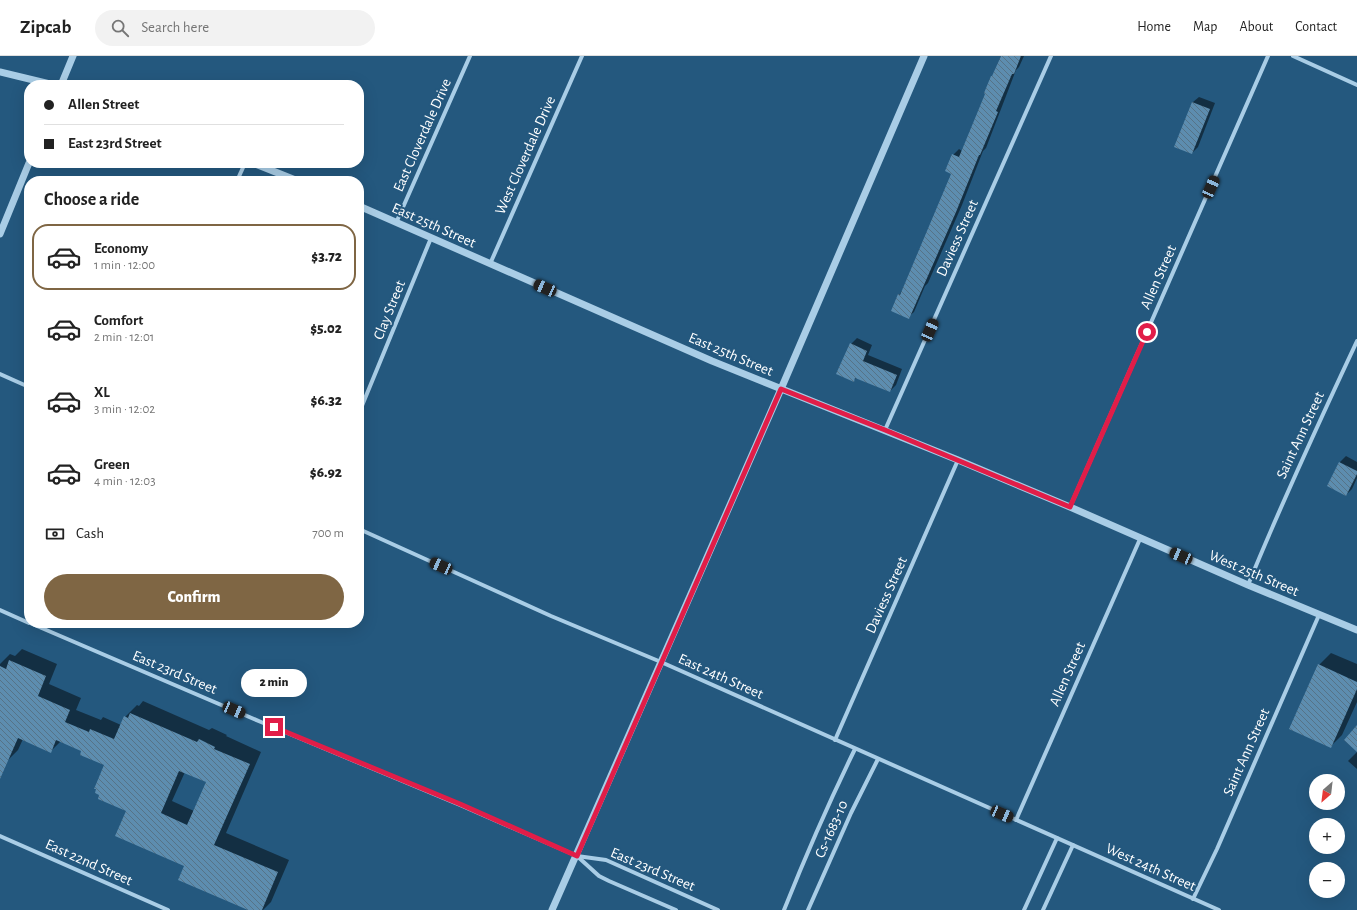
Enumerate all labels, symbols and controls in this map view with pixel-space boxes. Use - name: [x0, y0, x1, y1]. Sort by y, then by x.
- search box: [95, 10, 375, 46]
- icon: search: [109, 17, 131, 39]
- text: Zipcab: [20, 18, 71, 37]
- text: Search here: [141, 20, 209, 35]
- text: Home: [1137, 20, 1171, 34]
- text: Map: [1193, 20, 1217, 34]
- text: About: [1239, 20, 1273, 34]
- text: Contact: [1295, 20, 1337, 34]
- street label: East Cloverdale Drive: [391, 76, 454, 194]
- street label: West Cloverdale Drive: [493, 94, 558, 217]
- text: Allen Street: [68, 97, 139, 112]
- text: East 23rd Street: [68, 136, 162, 151]
- car: [1201, 174, 1221, 200]
- text: Choose a ride: [44, 191, 139, 209]
- street label: Daviess Street: [934, 197, 981, 279]
- street label: East 25th Street: [390, 200, 478, 251]
- icon: car: [46, 239, 82, 275]
- text: Economy: [94, 241, 148, 256]
- street label: Allen Street: [1138, 243, 1179, 312]
- text: $3.72: [311, 249, 342, 264]
- text: 1 min · 12:00: [94, 259, 155, 272]
- street label: Clay Street: [371, 278, 408, 342]
- car: [532, 278, 558, 298]
- icon: car: [46, 311, 82, 347]
- text: Comfort: [94, 313, 143, 328]
- car: [920, 317, 940, 343]
- text: $5.02: [310, 321, 342, 336]
- route start: [1138, 323, 1156, 341]
- street label: East 25th Street: [686, 330, 775, 379]
- text: 2 min · 12:01: [94, 331, 154, 344]
- icon: car: [46, 383, 82, 419]
- text: XL: [94, 385, 110, 400]
- street label: Saint Ann Street: [1274, 389, 1327, 481]
- text: $6.32: [311, 393, 342, 408]
- text: 3 min · 12:02: [94, 403, 155, 416]
- icon: car: [46, 455, 82, 491]
- text: Green: [94, 457, 130, 472]
- text: $6.92: [310, 465, 342, 480]
- text: 4 min · 12:03: [94, 475, 156, 488]
- icon: cash: [44, 523, 66, 545]
- text: Cash: [76, 526, 104, 541]
- text: 700 m: [312, 527, 344, 540]
- car: [1168, 546, 1194, 566]
- street label: West 25th Street: [1207, 548, 1301, 599]
- street label: Daviess Street: [863, 554, 910, 636]
- car: [428, 556, 454, 576]
- button: Confirm: [44, 574, 344, 620]
- street label: Allen Street: [1047, 640, 1088, 709]
- street label: East 23rd Street: [130, 648, 219, 697]
- street label: East 24th Street: [676, 651, 766, 702]
- callout: 2 min: [241, 669, 307, 697]
- text: 2 min: [259, 676, 289, 689]
- car: [221, 700, 247, 720]
- street label: Saint Ann Street: [1220, 706, 1273, 798]
- route end: [265, 718, 283, 736]
- north arrow: [1309, 774, 1345, 810]
- map controls: [1309, 774, 1345, 898]
- street label: Cs-1683-10: [812, 798, 851, 860]
- car: [989, 804, 1015, 824]
- button: +: [1309, 818, 1345, 854]
- street label: East 22nd Street: [43, 837, 135, 888]
- street label: West 24th Street: [1103, 841, 1198, 894]
- street label: East 23rd Street: [608, 845, 697, 894]
- button: −: [1309, 862, 1345, 898]

